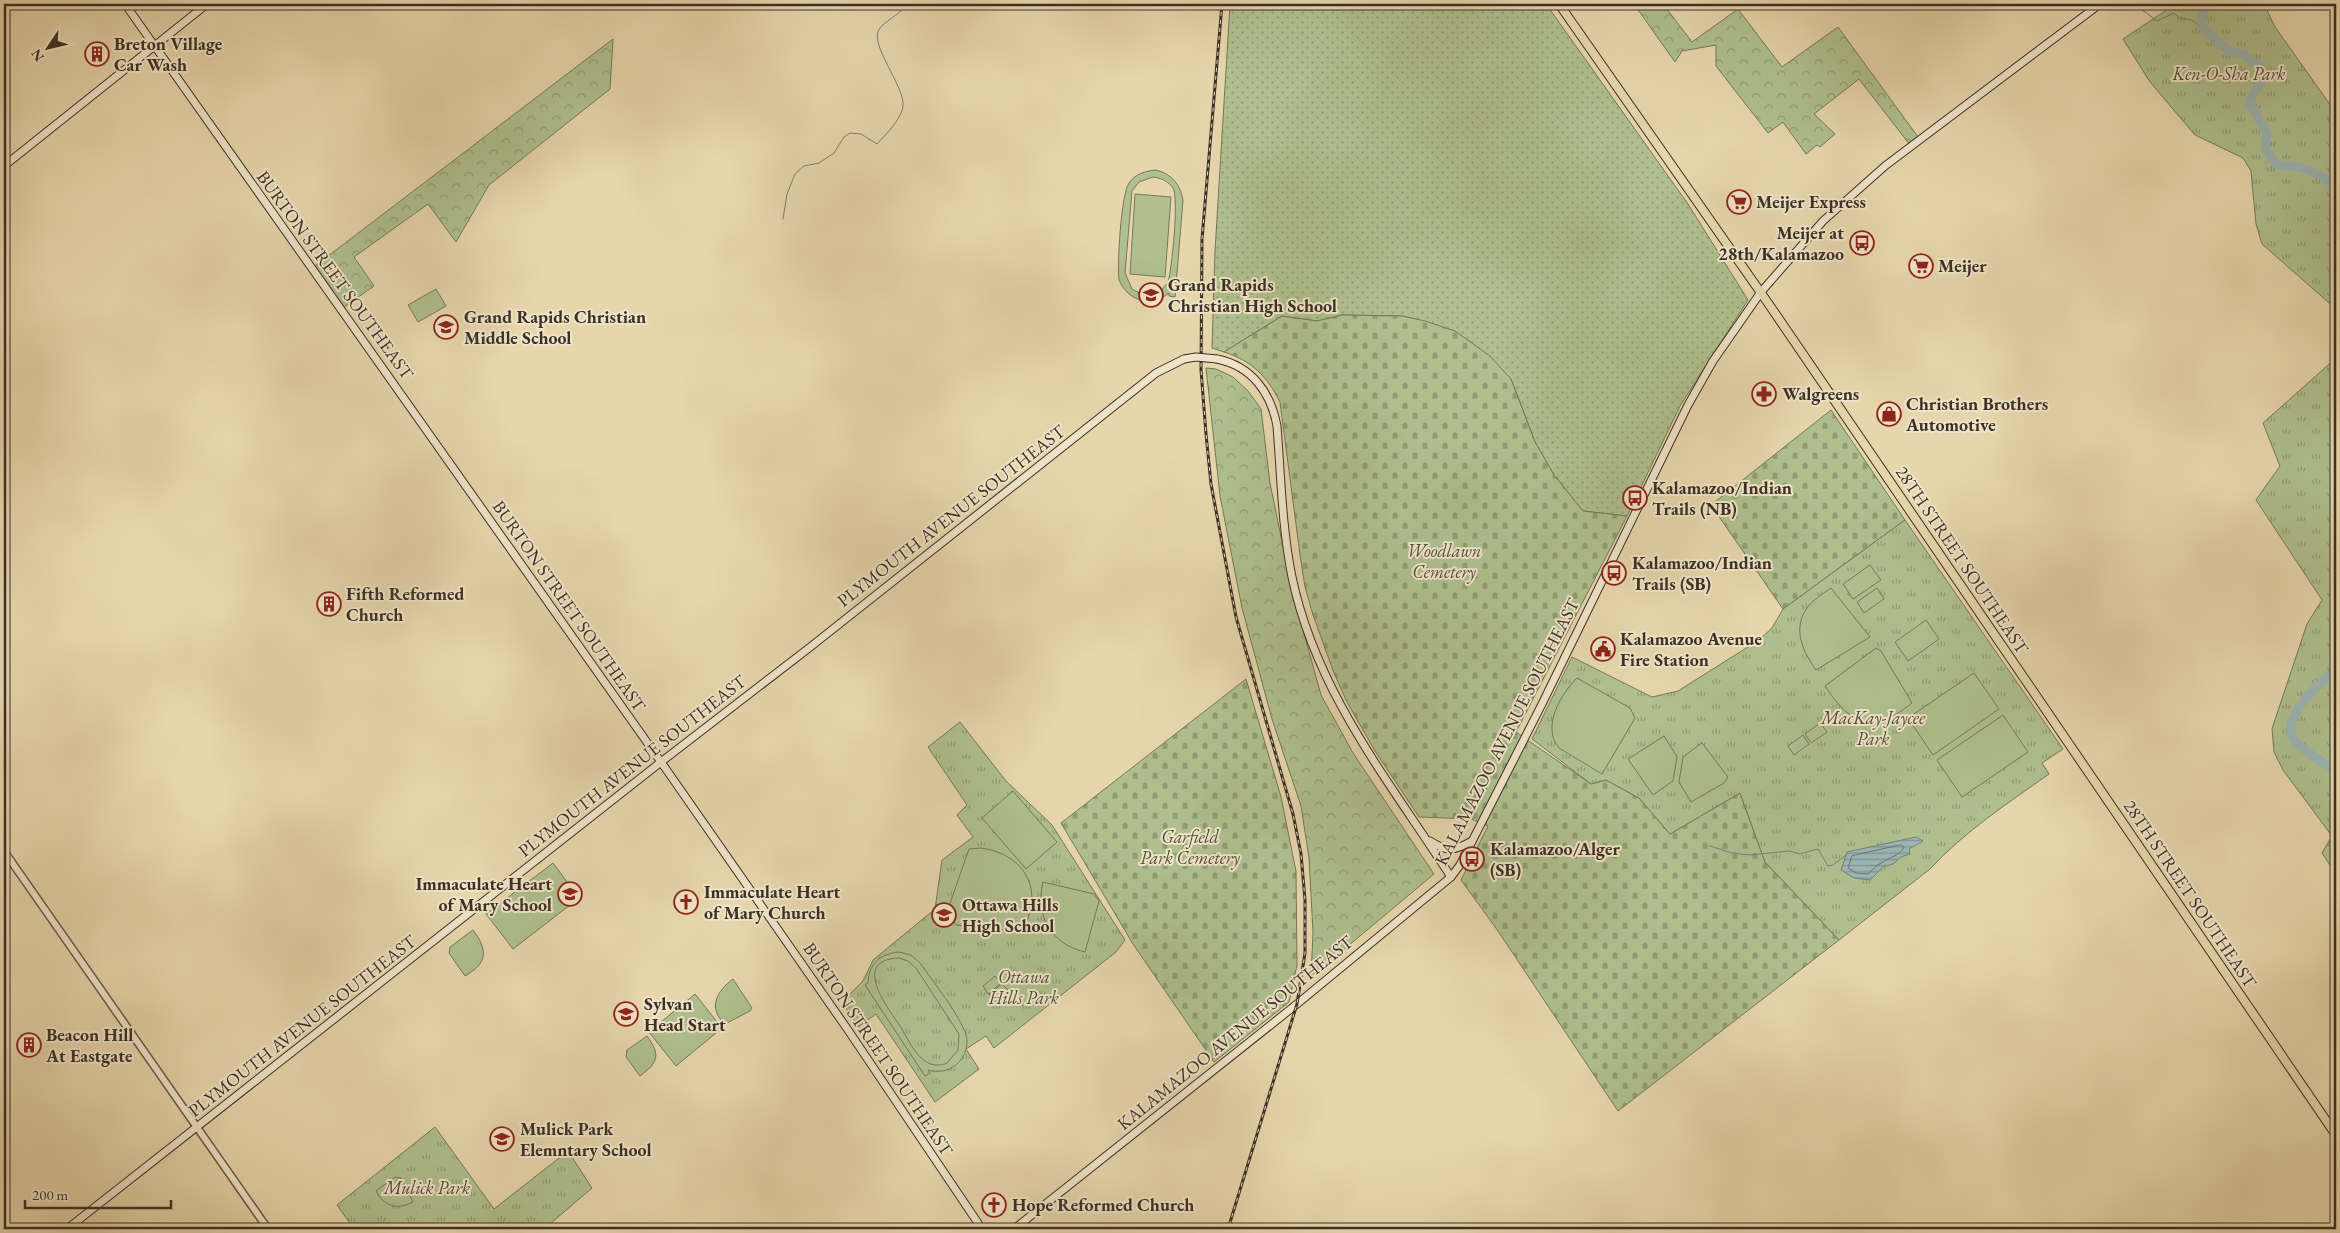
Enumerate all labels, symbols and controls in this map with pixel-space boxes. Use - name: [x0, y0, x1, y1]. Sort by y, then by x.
- north arrow: [22, 22, 72, 72]
- place label: Breton Village Car Wash: [114, 32, 223, 76]
- building icon: Breton Village Car Wash: [84, 41, 110, 67]
- text: N: [26, 45, 48, 65]
- park label: Ken-O-Sha Park: [2172, 62, 2285, 85]
- street label: BURTON STREET SOUTHEAST: [252, 166, 419, 384]
- supermarket icon: Meijer Express: [1726, 189, 1752, 215]
- place label: Meijer Express: [1756, 190, 1866, 213]
- place label: Meijer at 28th/Kalamazoo: [1718, 221, 1844, 265]
- bus stop icon: Meijer at 28th/Kalamazoo: [1849, 230, 1875, 256]
- supermarket icon: Meijer: [1908, 253, 1934, 279]
- place label: Meijer: [1938, 254, 1987, 277]
- place label: Grand Rapids Christian High School: [1168, 273, 1337, 317]
- school or university icon: Grand Rapids Christian High School: [1138, 282, 1164, 308]
- place label: Grand Rapids Christian Middle School: [464, 305, 646, 349]
- school or university icon: Grand Rapids Christian Middle School: [433, 314, 459, 340]
- pharmacy icon: Walgreens: [1751, 381, 1777, 407]
- place label: Walgreens: [1782, 382, 1859, 405]
- place label: Christian Brothers Automotive: [1905, 392, 2048, 436]
- shop icon: Christian Brothers Automotive: [1876, 401, 1902, 427]
- street label: PLYMOUTH AVENUE SOUTHEAST: [832, 419, 1070, 612]
- street label: 28TH STREET SOUTHEAST: [1891, 461, 2034, 659]
- place label: Kalamazoo/Indian Trails (NB): [1652, 476, 1792, 520]
- bus stop icon: Kalamazoo/Indian Trails (NB): [1622, 485, 1648, 511]
- street label: BURTON STREET SOUTHEAST: [488, 496, 652, 716]
- park label: Woodlawn Cemetery: [1407, 539, 1481, 584]
- place label: Kalamazoo/Indian Trails (SB): [1632, 551, 1772, 595]
- bus stop icon: Kalamazoo/Indian Trails (SB): [1601, 560, 1627, 586]
- place label: Fifth Reformed Church: [346, 582, 464, 626]
- building icon: Fifth Reformed Church: [316, 591, 342, 617]
- street label: KALAMAZOO AVENUE SOUTHEAST: [1429, 593, 1585, 869]
- place label: Kalamazoo Avenue Fire Station: [1620, 627, 1762, 671]
- public building icon: Kalamazoo Avenue Fire Station: [1590, 636, 1616, 662]
- street label: PLYMOUTH AVENUE SOUTHEAST: [513, 669, 751, 862]
- park label: MacKay-Jaycee Park: [1820, 706, 1926, 750]
- street label: 28TH STREET SOUTHEAST: [2119, 795, 2262, 993]
- park label: Garfield Park Cemetery: [1140, 825, 1241, 870]
- place label: Kalamazoo/Alger (SB): [1490, 837, 1620, 881]
- bus stop icon: Kalamazoo/Alger (SB): [1459, 846, 1485, 872]
- place label: Immaculate Heart of Mary School: [416, 872, 552, 916]
- place label: Immaculate Heart of Mary Church: [704, 880, 841, 924]
- school or university icon: Immaculate Heart of Mary School: [557, 881, 583, 907]
- church icon: Immaculate Heart of Mary Church: [673, 889, 699, 915]
- place label: Ottawa Hills High School: [962, 893, 1058, 937]
- school or university icon: Ottawa Hills High School: [931, 902, 957, 928]
- street label: PLYMOUTH AVENUE SOUTHEAST: [183, 929, 421, 1122]
- street label: KALAMAZOO AVENUE SOUTHEAST: [1112, 930, 1358, 1135]
- street label: BURTON STREET SOUTHEAST: [798, 938, 959, 1161]
- park label: Ottawa Hills Park: [988, 965, 1059, 1009]
- place label: Sylvan Head Start: [644, 992, 726, 1036]
- school or university icon: Sylvan Head Start: [613, 1001, 639, 1027]
- place label: Beacon Hill At Eastgate: [45, 1023, 134, 1067]
- building icon: Beacon Hill At Eastgate: [16, 1032, 42, 1058]
- place label: Mulick Park Elemntary School: [520, 1117, 652, 1161]
- school or university icon: Mulick Park Elemntary School: [489, 1126, 515, 1152]
- park label: Mulick Park: [383, 1176, 470, 1199]
- scale bar: [25, 1178, 171, 1210]
- text: 200 m: [32, 1185, 69, 1204]
- church icon: Hope Reformed Church: [981, 1192, 1007, 1218]
- place label: Hope Reformed Church: [1012, 1193, 1194, 1216]

